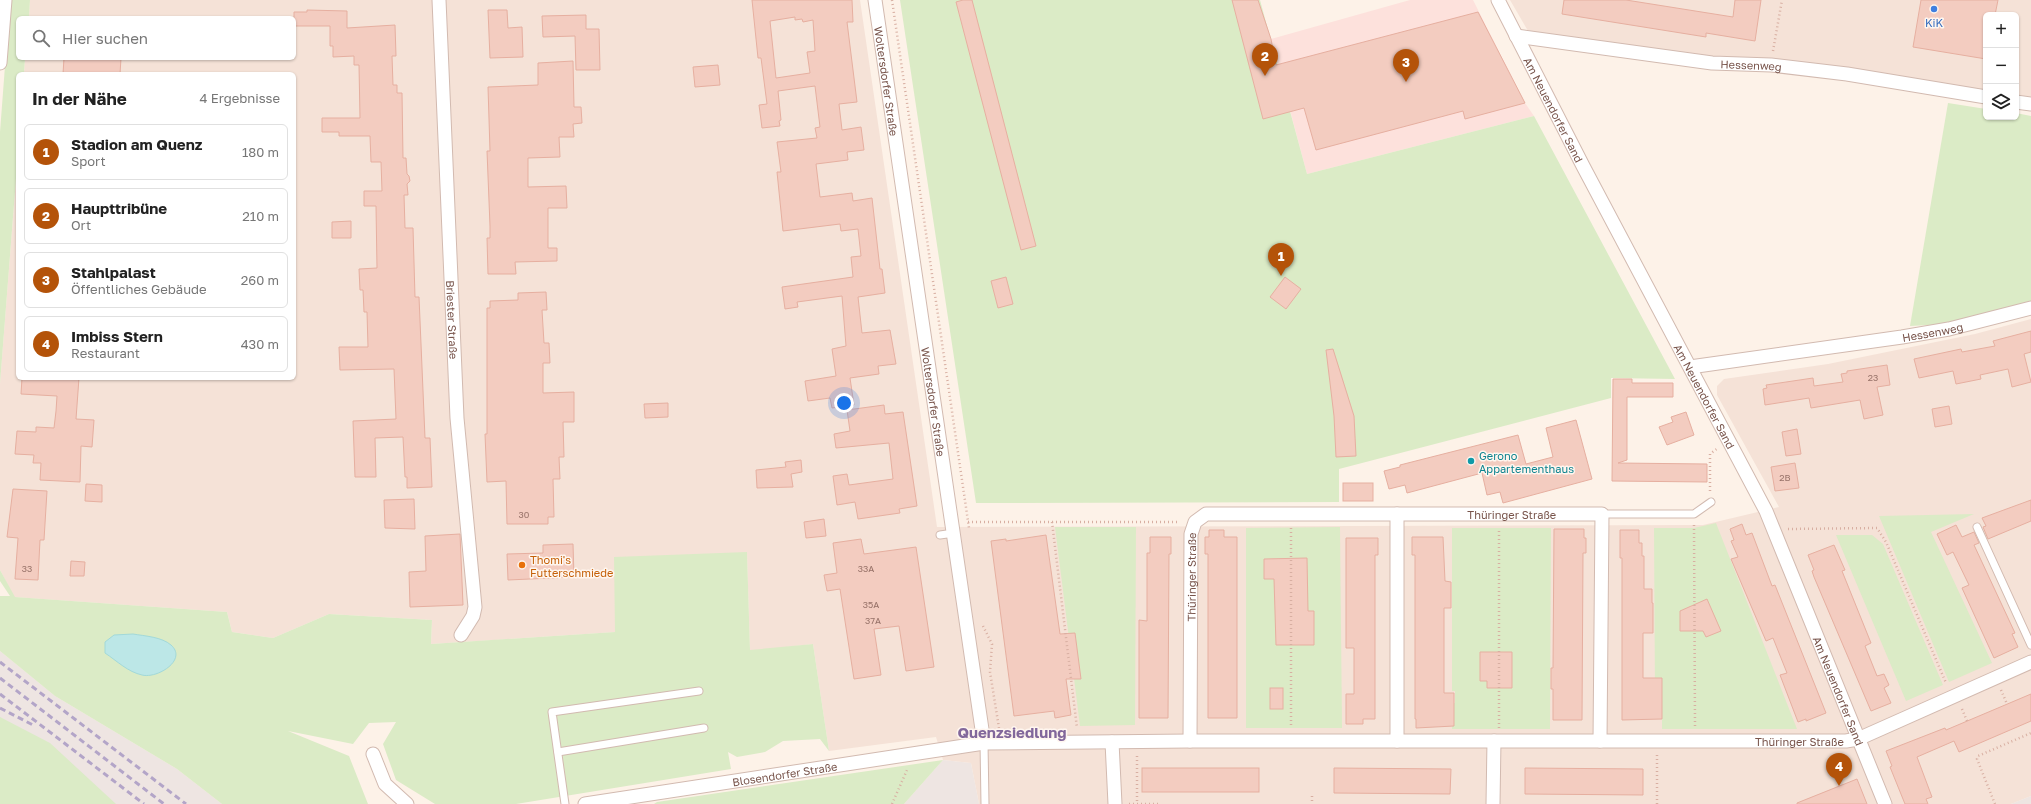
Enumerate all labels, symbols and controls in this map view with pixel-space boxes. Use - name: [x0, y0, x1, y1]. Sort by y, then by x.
- marker: KiK: [1929, 4, 1939, 14]
- map controls: [1983, 12, 2019, 120]
- button: +: [1983, 12, 2019, 48]
- search box: [16, 16, 296, 60]
- place label: KiK: [1925, 16, 1943, 29]
- street label: Woltersdorfer Straße: [872, 25, 901, 137]
- icon: search: [30, 27, 52, 49]
- text: Hier suchen: [62, 29, 148, 47]
- pin: 2: [1252, 43, 1278, 76]
- button: −: [1983, 48, 2019, 84]
- pin: 3: [1393, 49, 1419, 82]
- street label: Am Neuendorfer Sand: [1522, 55, 1586, 164]
- street label: Hessenweg: [1720, 57, 1783, 73]
- button: layers: [1983, 84, 2019, 120]
- text: In der Nähe: [32, 88, 127, 109]
- text: 4 Ergebnisse: [200, 90, 280, 106]
- text: Stadion am Quenz: [71, 135, 202, 153]
- text: 1: [43, 144, 49, 160]
- text: 180 m: [242, 144, 279, 160]
- text: Sport: [71, 153, 106, 169]
- text: Haupttribüne: [71, 199, 167, 217]
- text: 2: [42, 208, 50, 224]
- text: 210 m: [242, 208, 279, 224]
- text: Ort: [71, 217, 91, 233]
- pin: 1: [1268, 243, 1294, 276]
- text: Stahlpalast: [71, 263, 156, 281]
- text: 3: [42, 272, 50, 288]
- text: 260 m: [241, 272, 279, 288]
- street label: Briester Straße: [445, 280, 461, 360]
- text: Öffentliches Gebäude: [71, 281, 207, 297]
- street label: Hessenweg: [1901, 319, 1964, 343]
- text: Imbiss Stern: [71, 327, 163, 345]
- text: 4: [42, 336, 50, 352]
- text: 430 m: [241, 336, 279, 352]
- street label: Am Neuendorfer Sand: [1672, 342, 1738, 451]
- text: Restaurant: [71, 345, 140, 361]
- street label: Woltersdorfer Straße: [919, 346, 948, 457]
- house number: 23: [1868, 372, 1878, 383]
- your location: [834, 393, 854, 413]
- place label: Gerono Appartementhaus: [1479, 449, 1574, 475]
- marker: Gerono Appartementhaus: [1466, 456, 1476, 466]
- house number: 2B: [1779, 472, 1791, 483]
- street label: Thüringer Straße: [1467, 508, 1556, 521]
- house number: 30: [519, 509, 530, 520]
- street label: Thüringer Straße: [1184, 533, 1198, 621]
- place label: Thomi's Futterschmiede: [530, 553, 613, 579]
- marker: Thomi's Futterschmiede: [517, 560, 527, 570]
- house number: 33: [22, 563, 32, 574]
- house number: 33A: [858, 563, 874, 574]
- house number: 35A: [863, 599, 879, 610]
- house number: 37A: [865, 615, 881, 626]
- street label: Am Neuendorfer Sand: [1811, 634, 1867, 747]
- district label: Quenzsiedlung: [958, 723, 1066, 741]
- street label: Thüringer Straße: [1755, 735, 1844, 748]
- pin: 4: [1826, 753, 1852, 786]
- street label: Blosendorfer Straße: [731, 759, 838, 788]

